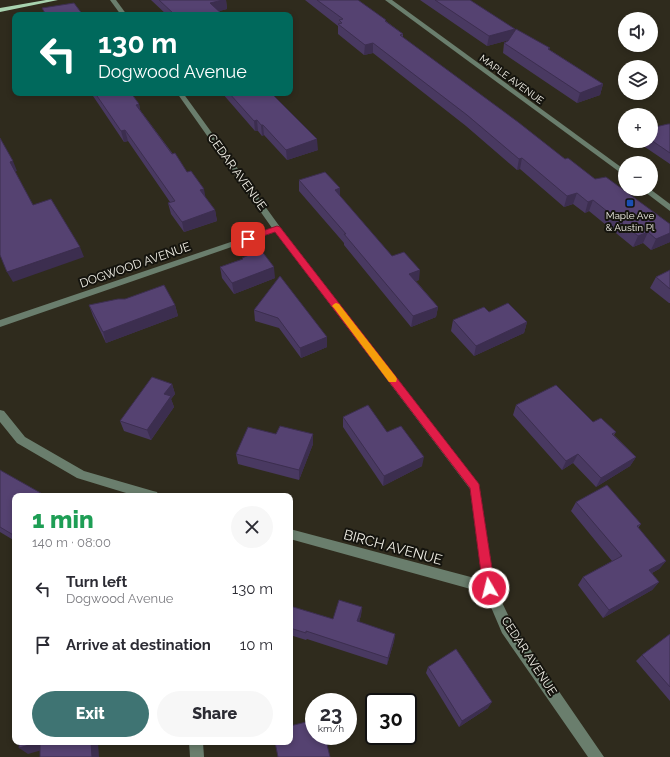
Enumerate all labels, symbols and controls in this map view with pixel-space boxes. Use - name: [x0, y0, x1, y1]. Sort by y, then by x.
- map controls: [618, 12, 658, 196]
- button: sound: [618, 12, 658, 52]
- text: 130 m: [98, 27, 177, 60]
- icon: left: [32, 28, 84, 80]
- street label: MAPLE AVENUE: [478, 53, 546, 106]
- button: layers: [618, 60, 658, 100]
- text: Dogwood Avenue: [98, 61, 247, 82]
- button: +: [618, 108, 658, 148]
- street label: CEDAR AVENUE: [205, 131, 269, 213]
- button: −: [618, 156, 658, 196]
- marker: Maple Ave & Austin Pl: [625, 198, 635, 208]
- place label: Maple Ave & Austin Pl: [605, 210, 655, 233]
- pin: [231, 222, 265, 256]
- icon: arrive: [237, 228, 259, 250]
- street label: DOGWOOD AVENUE: [78, 240, 192, 290]
- text: 1 min: [32, 505, 94, 534]
- button: close: [231, 506, 273, 548]
- street label: BIRCH AVENUE: [342, 526, 444, 568]
- text: 140 m · 08:00: [32, 535, 111, 550]
- position arrow: [468, 567, 510, 609]
- text: Turn left: [66, 573, 127, 591]
- icon: left: [32, 578, 54, 600]
- text: 130 m: [232, 580, 273, 598]
- text: Dogwood Avenue: [66, 591, 173, 606]
- street label: CEDAR AVENUE: [498, 614, 560, 698]
- icon: arrive: [32, 634, 54, 656]
- text: Arrive at destination: [66, 636, 211, 654]
- text: 10 m: [240, 636, 273, 654]
- button: Exit: [32, 691, 149, 737]
- button: Share: [157, 691, 273, 737]
- speed limit sign: 30: [365, 693, 417, 745]
- text: 23: [320, 702, 342, 726]
- text: km/h: [318, 723, 344, 734]

